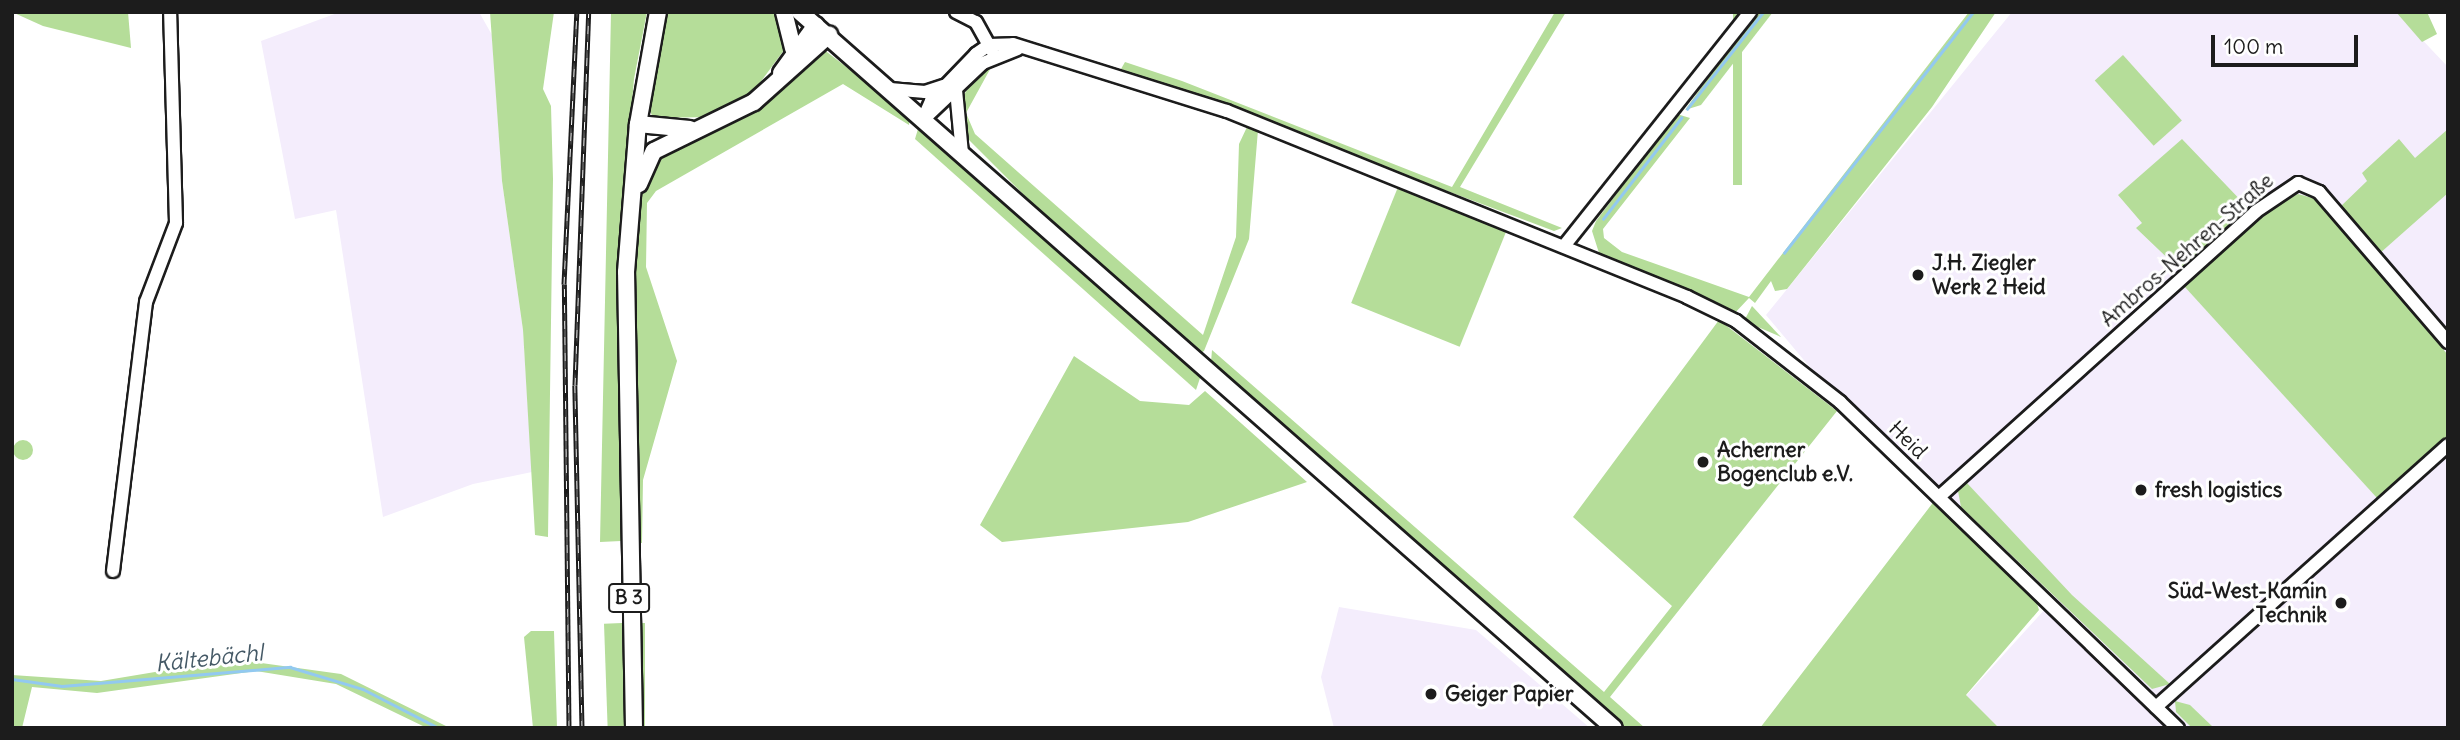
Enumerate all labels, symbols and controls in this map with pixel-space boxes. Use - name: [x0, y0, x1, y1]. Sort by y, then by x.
- scale bar: [2215, 21, 2362, 65]
- text: 100 m: [2224, 33, 2283, 60]
- street label: Ambros-Nehren-Straße: [2095, 168, 2279, 332]
- place label: J.H. Ziegler Werk 2 Heid: [1932, 250, 2046, 300]
- marker: J.H. Ziegler Werk 2 Heid: [1910, 267, 1926, 283]
- street label: Heid: [1884, 416, 1932, 464]
- place label: Acherner Bogenclub e.V.: [1717, 437, 1853, 487]
- marker: Acherner Bogenclub e.V.: [1695, 454, 1711, 470]
- place label: fresh logistics: [2155, 477, 2282, 503]
- marker: fresh logistics: [2133, 482, 2149, 498]
- place label: Süd-West-Kamin Technik: [2168, 578, 2327, 628]
- road number: B 3: [608, 582, 650, 614]
- marker: Süd-West-Kamin Technik: [2333, 595, 2349, 611]
- water label: Kältebächl: [154, 639, 264, 677]
- place label: Geiger Papier: [1445, 681, 1573, 707]
- marker: Geiger Papier: [1423, 686, 1439, 702]

